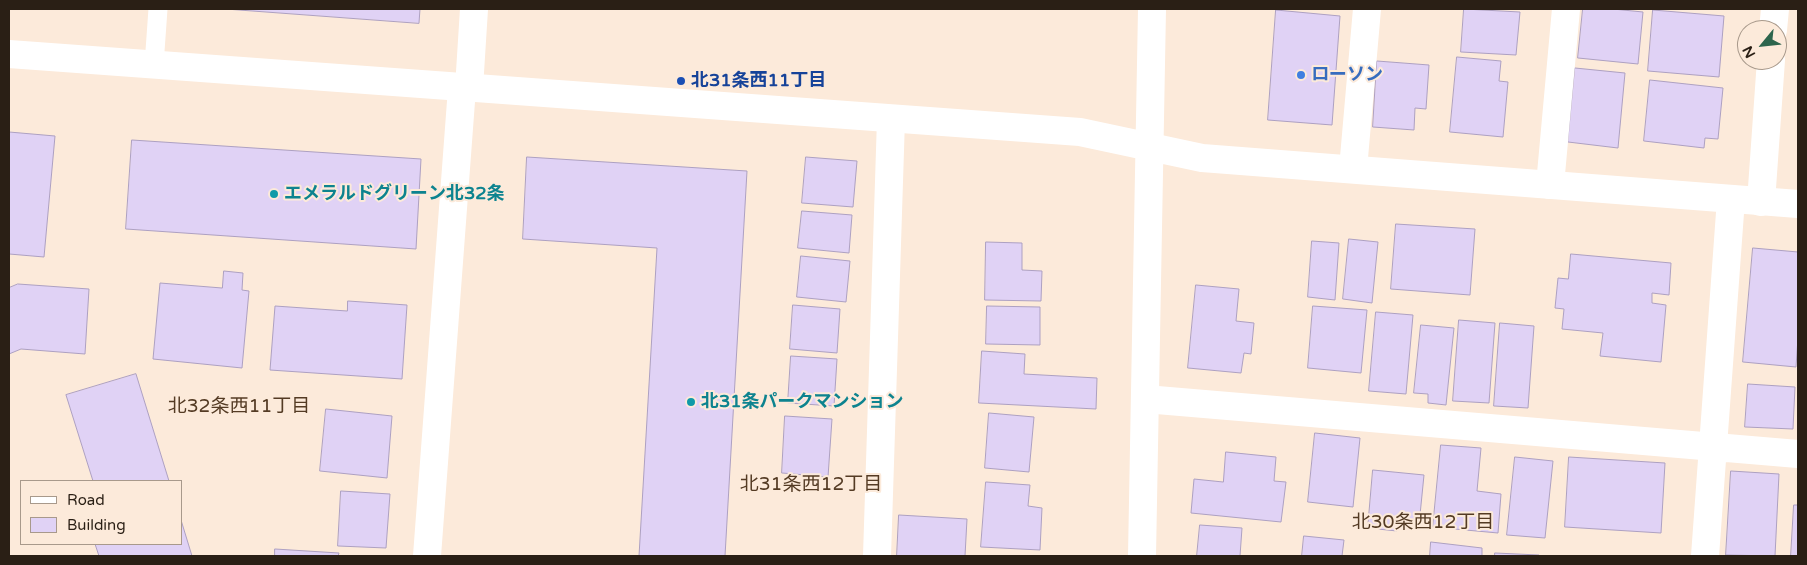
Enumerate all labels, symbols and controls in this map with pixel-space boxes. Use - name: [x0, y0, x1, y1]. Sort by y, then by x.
- north arrow: [1737, 20, 1787, 70]
- text: N: [1739, 43, 1759, 61]
- place label: ローソン: [1311, 64, 1383, 86]
- marker: ローソン: [1295, 69, 1307, 81]
- place label: 北31条西11丁目: [691, 70, 826, 92]
- marker: 北31条西11丁目: [675, 75, 687, 87]
- place label: エメラルドグリーン北32条: [284, 183, 505, 205]
- marker: エメラルドグリーン北32条: [268, 188, 280, 200]
- place label: 北31条パークマンション: [701, 391, 904, 413]
- district label: 北32条西11丁目: [168, 396, 310, 418]
- marker: 北31条パークマンション: [685, 396, 697, 408]
- district label: 北31条西12丁目: [740, 474, 882, 496]
- legend: [20, 480, 182, 545]
- text: Road: [67, 491, 105, 509]
- district label: 北30条西12丁目: [1352, 512, 1494, 534]
- text: Building: [67, 516, 126, 534]

